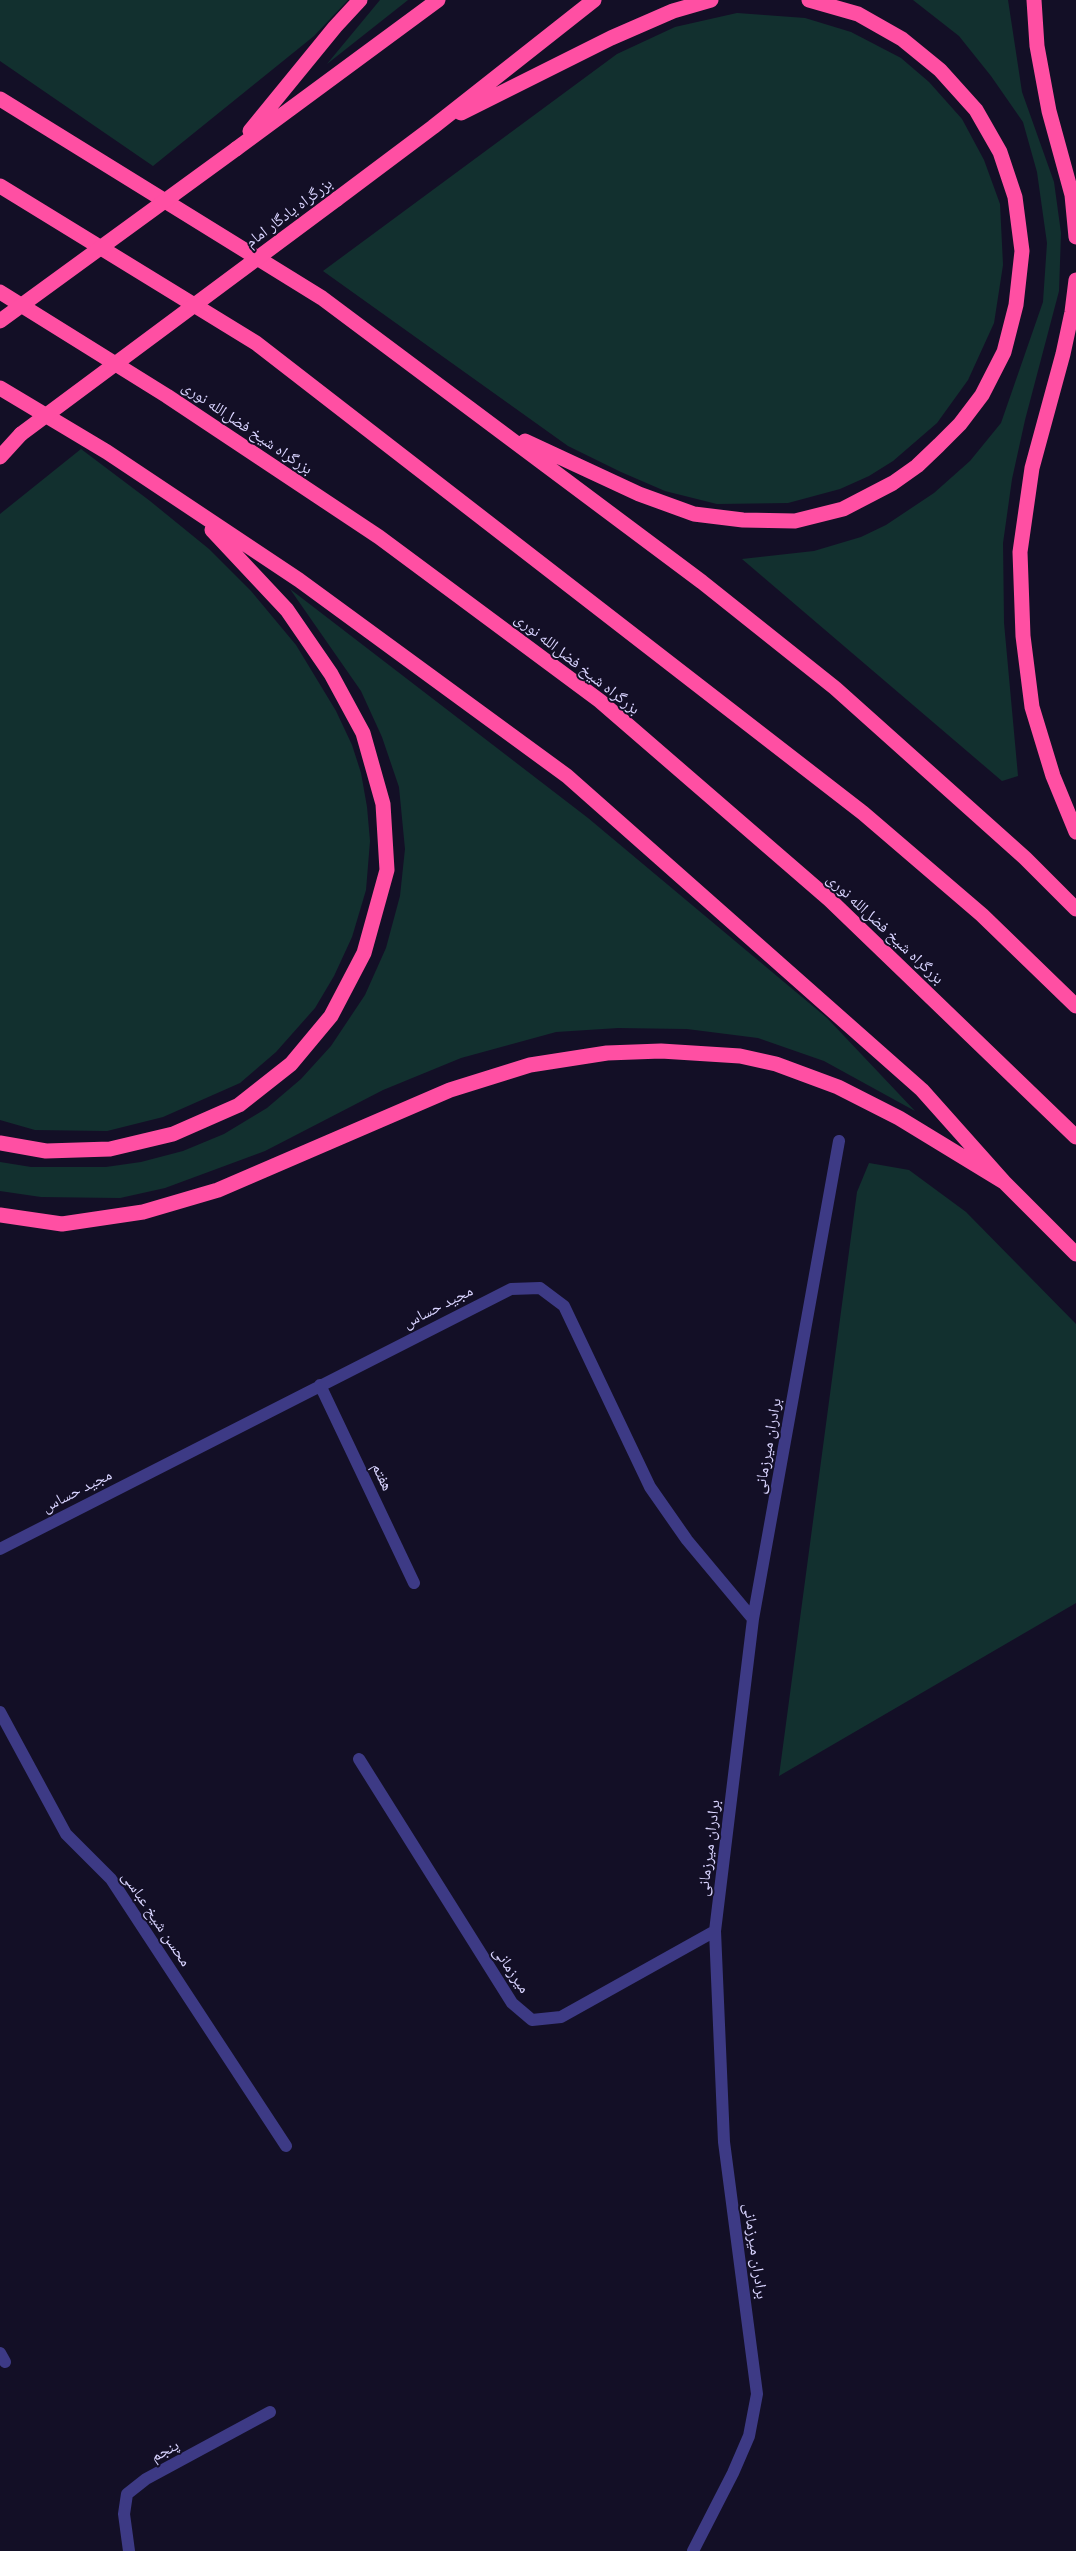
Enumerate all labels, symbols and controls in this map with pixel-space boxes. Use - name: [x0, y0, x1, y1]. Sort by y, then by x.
- street label: بزرگراه یادگار امام: [242, 174, 336, 252]
- street label: بزرگراه شیخ فضل‌الله نوری: [178, 377, 316, 479]
- street label: بزرگراه شیخ فضل‌الله نوری: [511, 609, 643, 719]
- street label: بزرگراه شیخ فضل‌الله نوری: [822, 870, 948, 988]
- street label: مجید حساس: [400, 1281, 476, 1333]
- street label: برادران میرزمانی: [750, 1397, 786, 1495]
- street label: هفتم: [367, 1460, 397, 1494]
- street label: مجید حساس: [39, 1465, 115, 1517]
- street label: برادران میرزمانی: [694, 1799, 724, 1897]
- street label: محسن شیخ عباسی: [117, 1868, 195, 1970]
- street label: میرزمانی: [488, 1943, 534, 1997]
- street label: برادران میرزمانی: [739, 2202, 771, 2300]
- street label: پنجم: [148, 2436, 182, 2466]

